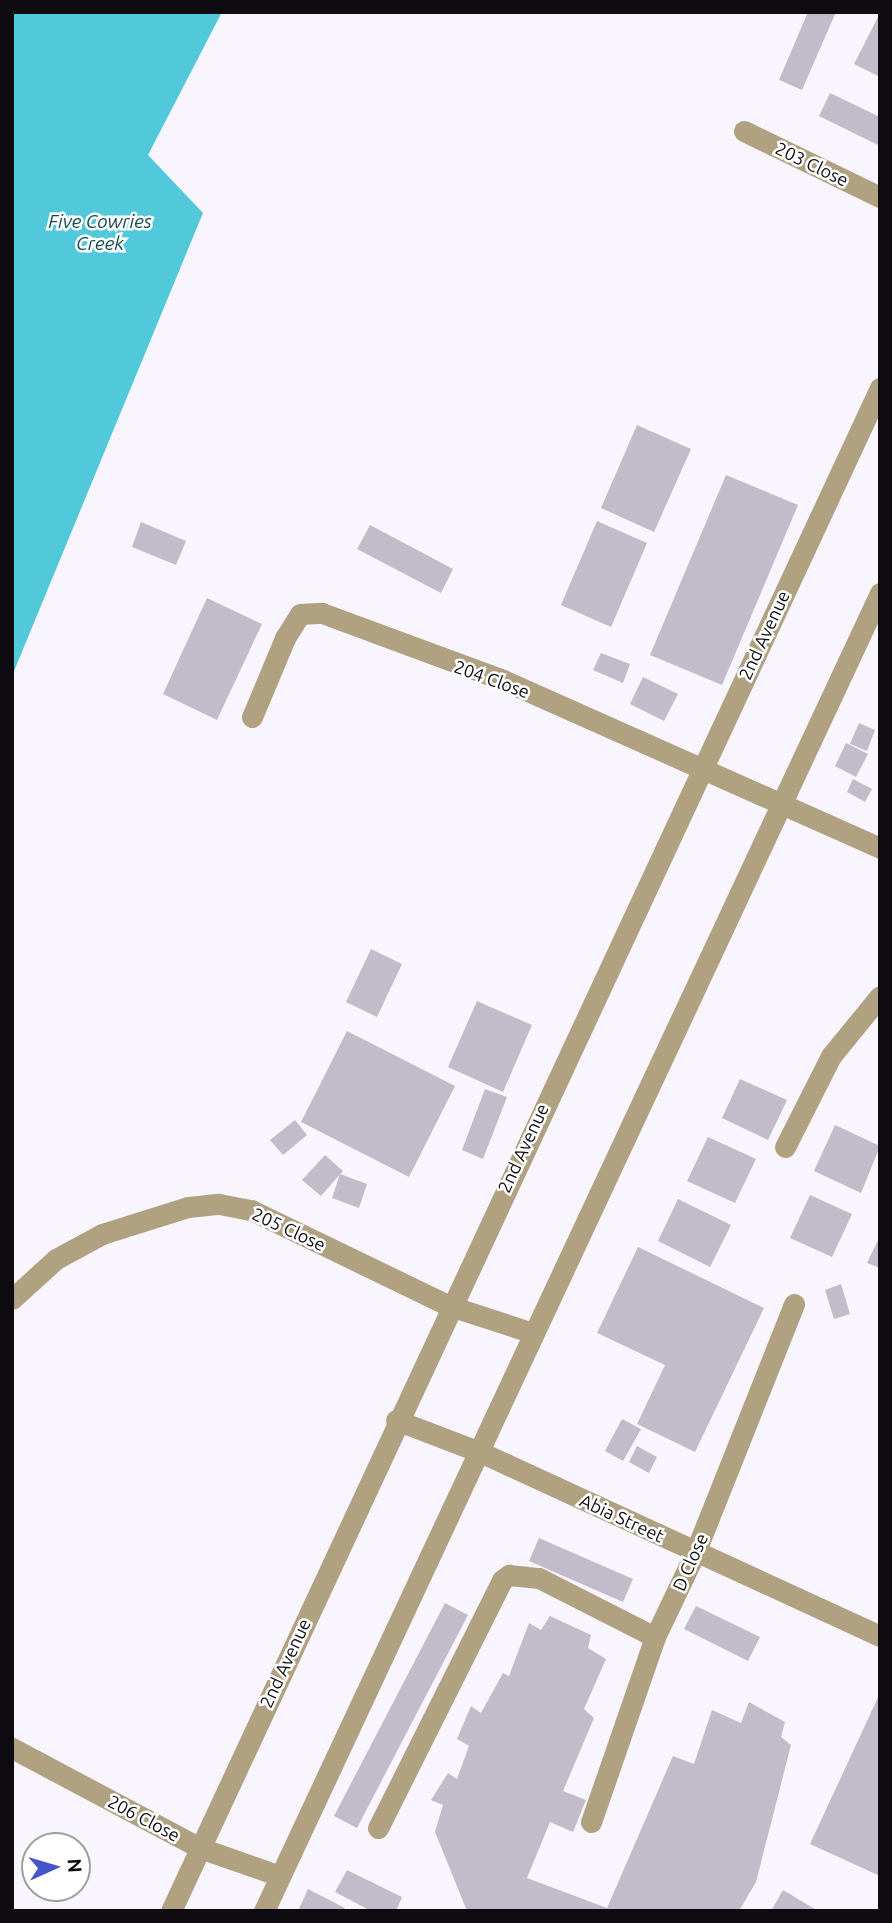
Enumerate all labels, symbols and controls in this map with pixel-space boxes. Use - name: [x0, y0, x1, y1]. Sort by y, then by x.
- street label: 203 Close: [772, 137, 852, 191]
- water label: Five Cowries Creek: [48, 211, 152, 255]
- street label: 2nd Avenue: [734, 587, 794, 683]
- street label: 204 Close: [451, 655, 533, 703]
- street label: 2nd Avenue: [493, 1100, 553, 1196]
- street label: 205 Close: [249, 1203, 329, 1255]
- street label: Abia Street: [577, 1489, 667, 1547]
- street label: D Close: [668, 1530, 712, 1594]
- street label: 2nd Avenue: [255, 1615, 315, 1711]
- street label: 206 Close: [104, 1790, 184, 1846]
- north arrow: [21, 1832, 91, 1902]
- text: N: [63, 1858, 86, 1874]

